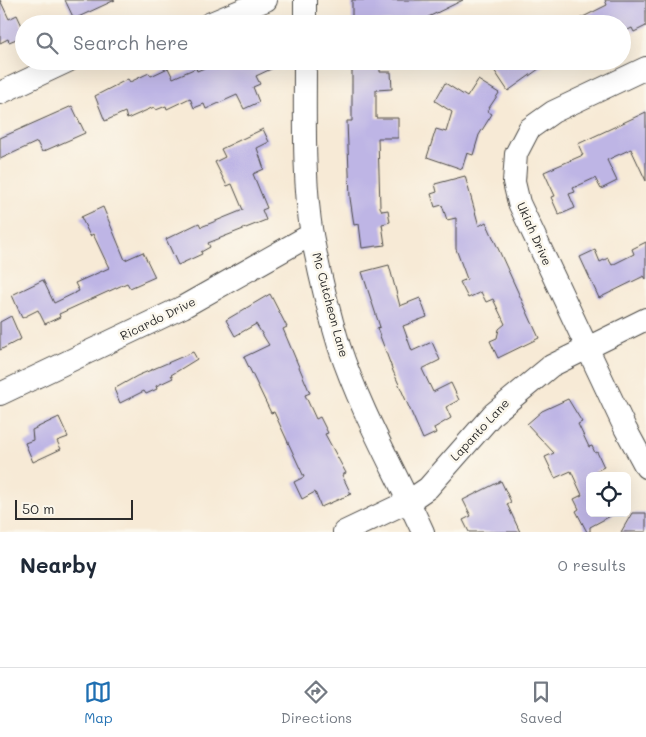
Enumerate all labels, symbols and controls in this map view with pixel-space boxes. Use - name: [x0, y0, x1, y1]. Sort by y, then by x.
- search box: [15, 15, 631, 70]
- icon: search: [33, 29, 61, 57]
- text: Search here: [73, 30, 189, 55]
- street label: Ukiah Drive: [514, 199, 556, 268]
- street label: Mc Cutcheon Lane: [309, 251, 353, 359]
- street label: Ricardo Drive: [117, 293, 198, 343]
- street label: Lapanto Lane: [446, 395, 512, 464]
- map controls: [586, 472, 631, 517]
- button: locate: [586, 472, 631, 517]
- scale bar: [15, 497, 132, 520]
- text: 50 m: [22, 499, 54, 518]
- text: Nearby: [20, 551, 97, 578]
- text: 0 results: [558, 554, 626, 575]
- tab: Map: [84, 678, 113, 727]
- tab: Directions: [281, 678, 352, 727]
- tab: Saved: [520, 678, 562, 727]

